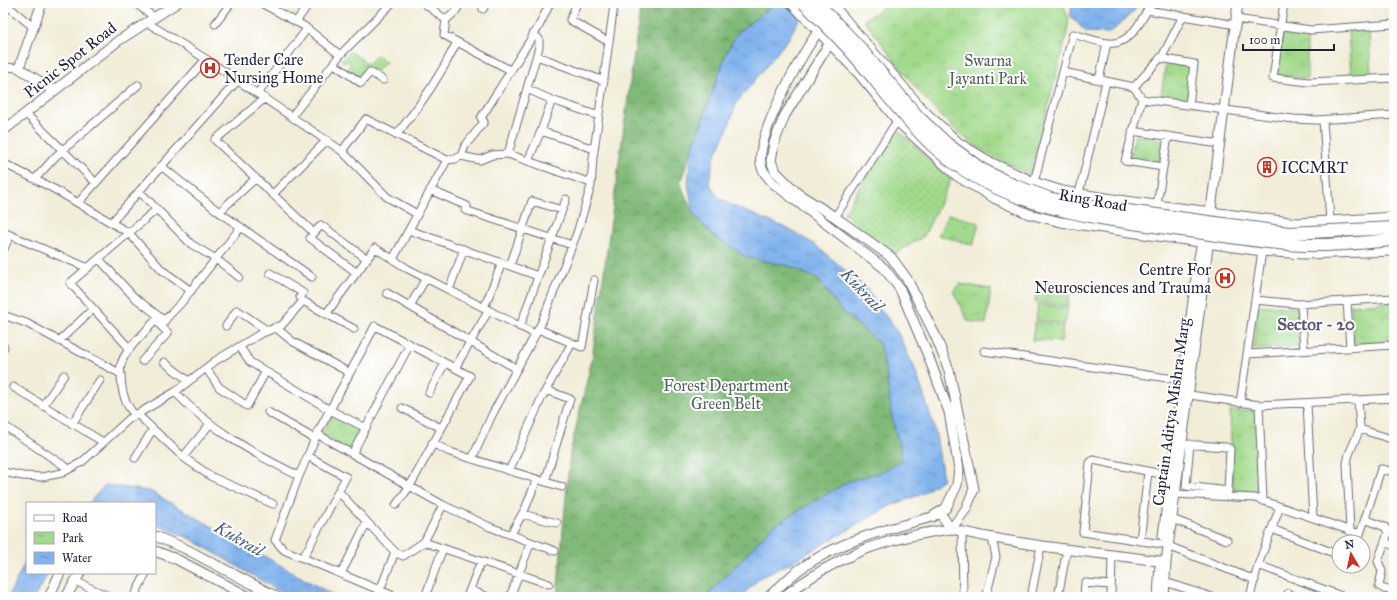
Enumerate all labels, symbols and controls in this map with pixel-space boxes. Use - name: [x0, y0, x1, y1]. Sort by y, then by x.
- street label: Picnic Spot Road: [20, 18, 120, 102]
- scale bar: [1243, 26, 1334, 52]
- text: 100 m: [1249, 33, 1280, 47]
- place label: Tender Care Nursing Home: [224, 50, 324, 88]
- park label: Swarna Jayanti Park: [947, 51, 1028, 89]
- hospital icon: Tender Care Nursing Home: [199, 57, 221, 79]
- building icon: ICCMRT: [1256, 156, 1278, 178]
- place label: ICCMRT: [1281, 158, 1348, 177]
- street label: Ring Road: [1057, 185, 1129, 216]
- place label: Centre For Neurosciences and Trauma: [1035, 260, 1211, 297]
- water label: Kukrail: [835, 263, 889, 317]
- hospital icon: Centre For Neurosciences and Trauma: [1214, 267, 1236, 289]
- district label: Sector - 20: [1277, 314, 1355, 335]
- street label: Captain Aditya Mishra Marg: [1148, 316, 1195, 507]
- park label: Forest Department Green Belt: [663, 376, 789, 413]
- legend: [26, 502, 156, 574]
- text: Road: [62, 511, 88, 525]
- water label: Kukrail: [210, 516, 268, 562]
- text: Park: [62, 531, 84, 545]
- north arrow: [1331, 534, 1371, 574]
- text: N: [1344, 537, 1356, 552]
- text: Water: [62, 551, 92, 565]

